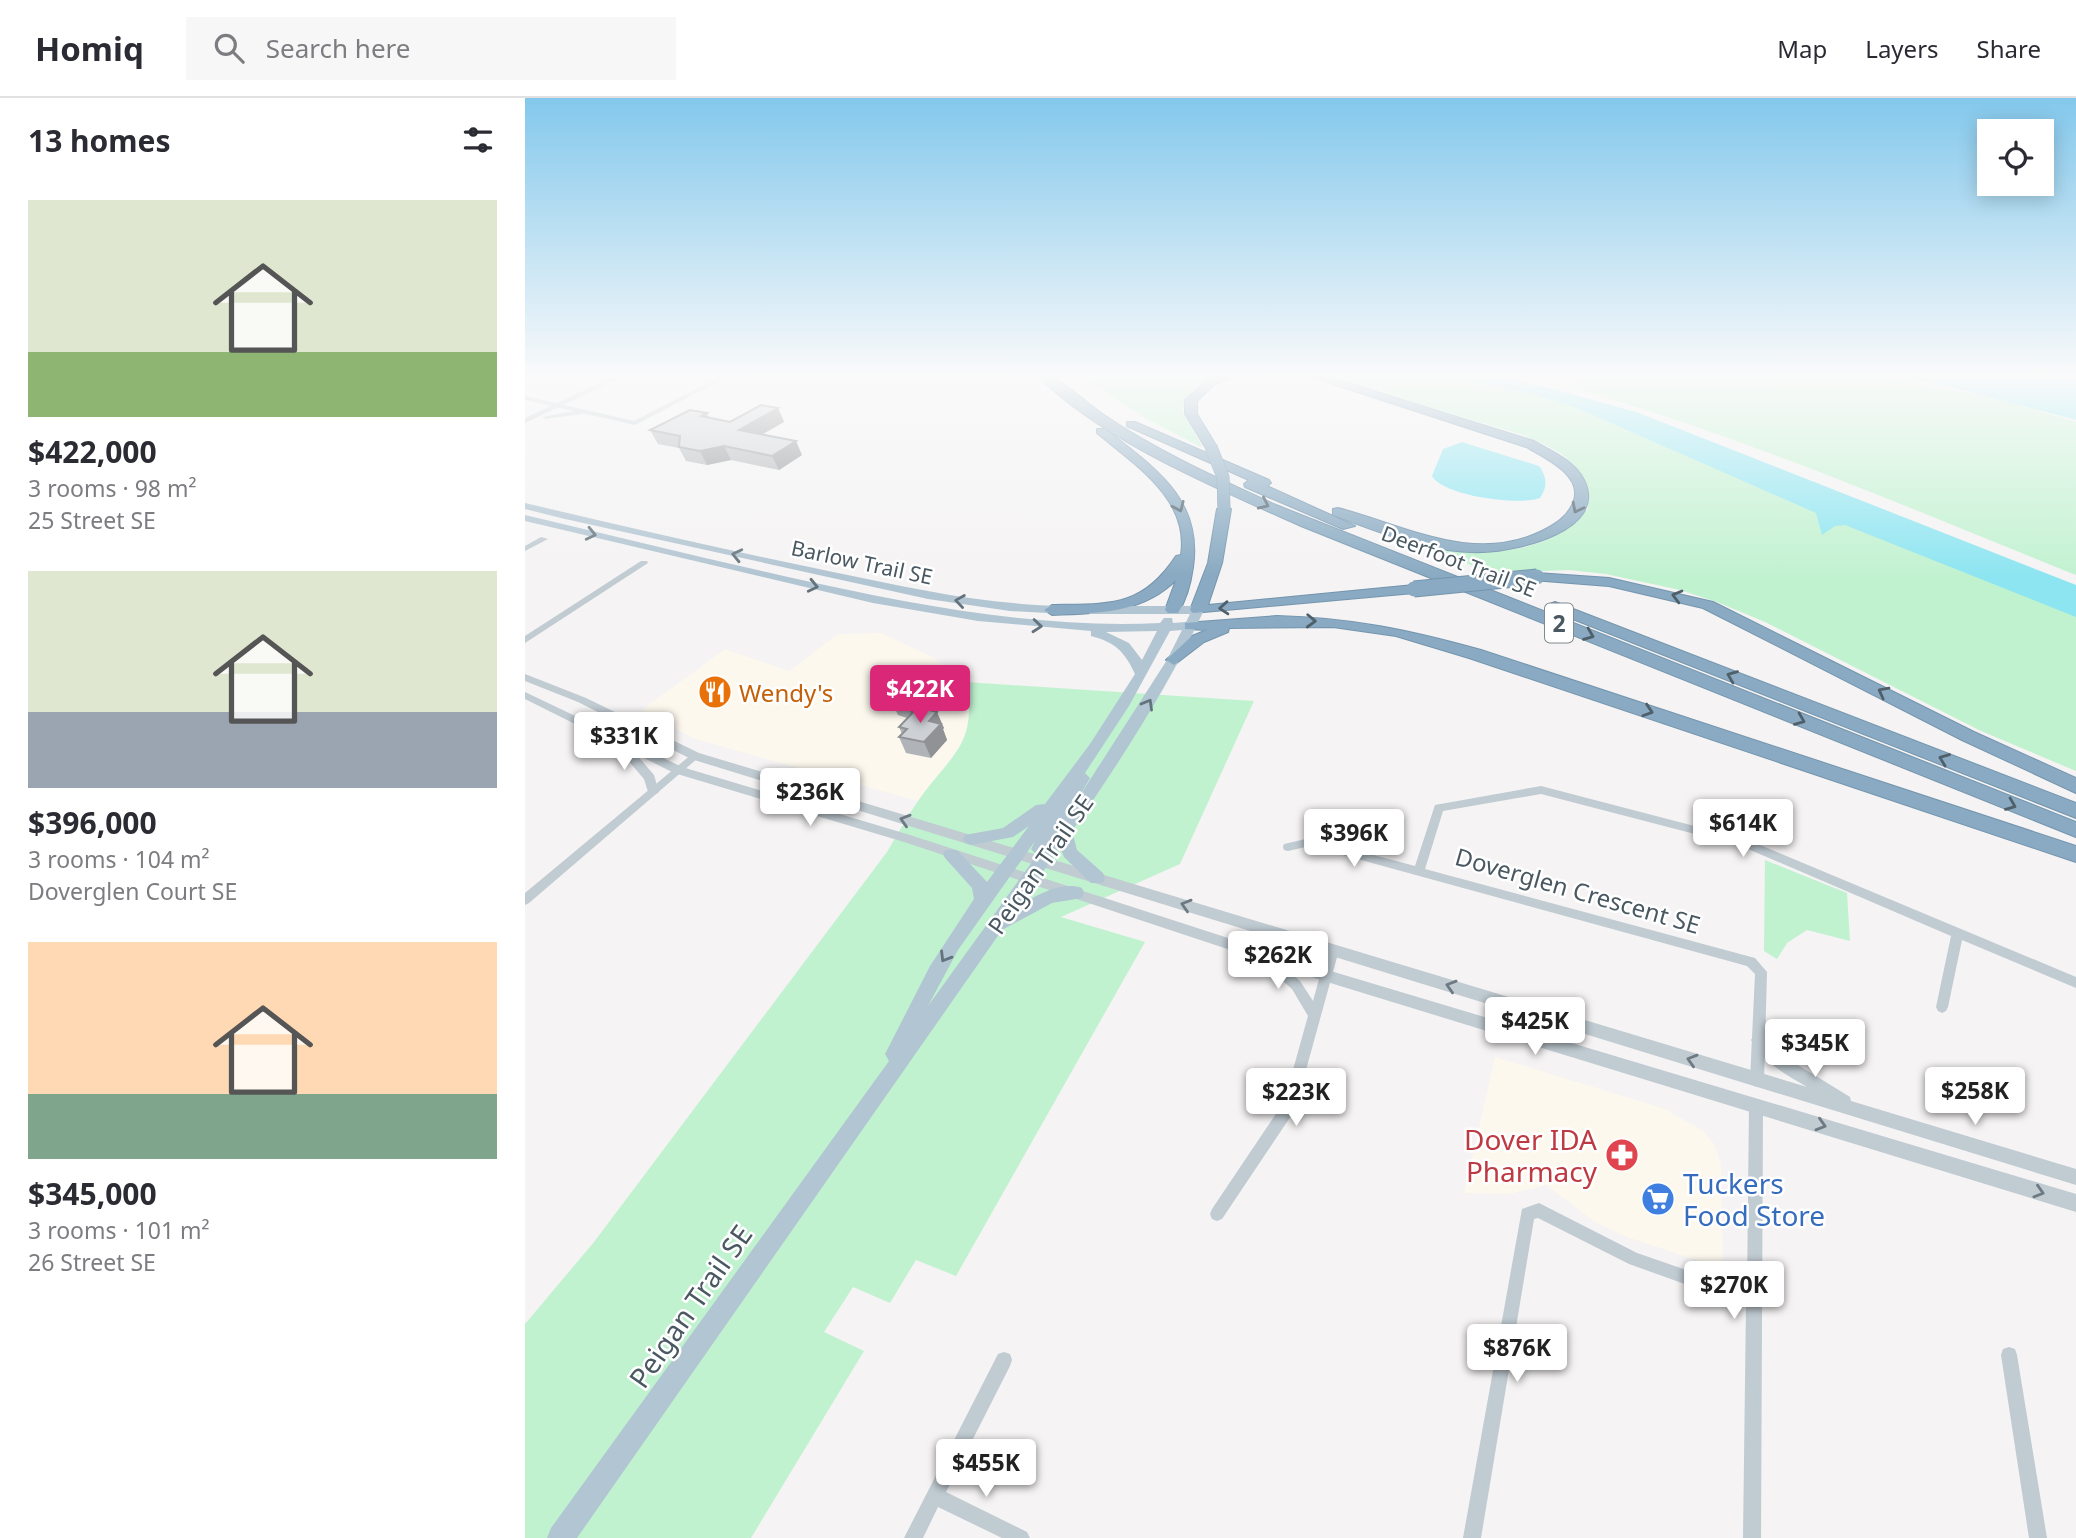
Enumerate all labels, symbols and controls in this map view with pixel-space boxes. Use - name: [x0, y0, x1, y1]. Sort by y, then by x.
- search box: [186, 17, 676, 80]
- text: Homiq: [35, 26, 144, 71]
- icon: search: [210, 29, 248, 67]
- text: Search here: [266, 30, 410, 66]
- text: Map: [1777, 32, 1827, 65]
- text: Layers: [1865, 32, 1939, 65]
- text: Share: [1977, 32, 2041, 65]
- map controls: [1977, 119, 2054, 196]
- button: locate: [1977, 119, 2054, 196]
- text: 13 homes: [28, 120, 171, 161]
- icon: filters: [459, 121, 497, 159]
- icon: home: [200, 245, 326, 371]
- text: $422,000: [28, 431, 157, 472]
- text: 3 rooms · 98 m²: [28, 472, 197, 504]
- one-way arrow: [1257, 496, 1269, 510]
- one-way arrow: [1171, 500, 1185, 512]
- one-way arrow: [1572, 501, 1586, 513]
- text: 25 Street SE: [28, 504, 156, 536]
- street label: Deerfoot Trail SE: [1378, 519, 1540, 603]
- one-way arrow: [585, 526, 597, 540]
- street label: Barlow Trail SE: [789, 533, 935, 591]
- one-way arrow: [731, 549, 743, 564]
- one-way arrow: [807, 578, 819, 592]
- one-way arrow: [1671, 590, 1683, 604]
- one-way arrow: [954, 594, 966, 609]
- one-way arrow: [1219, 601, 1230, 616]
- road number: 2: [1545, 603, 1573, 642]
- one-way arrow: [1306, 613, 1317, 628]
- icon: home: [200, 616, 326, 742]
- one-way arrow: [1031, 618, 1042, 633]
- one-way arrow: [1582, 626, 1594, 640]
- pin: $422K: [871, 666, 969, 725]
- one-way arrow: [1727, 671, 1739, 685]
- text: $422K: [886, 672, 954, 704]
- restaurant icon: Wendy's: [696, 673, 734, 711]
- place label: Wendy's: [739, 676, 833, 709]
- one-way arrow: [1878, 686, 1890, 700]
- one-way arrow: [1140, 699, 1153, 712]
- one-way arrow: [1641, 703, 1654, 717]
- one-way arrow: [1793, 711, 1805, 725]
- pin: $331K: [575, 712, 673, 772]
- text: $331K: [590, 719, 658, 751]
- one-way arrow: [1938, 754, 1950, 768]
- pin: $236K: [761, 768, 859, 828]
- text: $236K: [776, 775, 844, 807]
- street label: Peigan Trail SE: [980, 787, 1100, 941]
- one-way arrow: [2004, 796, 2016, 810]
- pin: $614K: [1694, 800, 1792, 859]
- text: $396,000: [28, 802, 157, 843]
- text: $614K: [1709, 806, 1777, 838]
- pin: $396K: [1305, 810, 1403, 869]
- one-way arrow: [900, 813, 912, 828]
- text: $396K: [1320, 816, 1388, 848]
- street label: Doverglen Crescent SE: [1452, 839, 1704, 941]
- text: 3 rooms · 104 m²: [28, 843, 210, 875]
- text: Doverglen Court SE: [28, 875, 237, 907]
- one-way arrow: [1181, 899, 1193, 914]
- pin: $262K: [1229, 932, 1327, 991]
- text: $262K: [1244, 938, 1312, 970]
- one-way arrow: [940, 949, 953, 962]
- one-way arrow: [1445, 980, 1457, 995]
- icon: home: [200, 987, 326, 1113]
- pin: $425K: [1486, 998, 1584, 1057]
- text: $425K: [1501, 1004, 1569, 1036]
- pin: $345K: [1766, 1020, 1864, 1079]
- text: $345K: [1781, 1026, 1849, 1058]
- one-way arrow: [1686, 1054, 1698, 1069]
- pin: $223K: [1247, 1068, 1345, 1128]
- pin: $258K: [1926, 1068, 2024, 1127]
- text: $258K: [1941, 1074, 2009, 1106]
- text: $223K: [1262, 1075, 1330, 1107]
- one-way arrow: [1815, 1117, 1827, 1132]
- place label: Dover IDA Pharmacy: [1464, 1120, 1598, 1190]
- pharmacy icon: Dover IDA Pharmacy: [1603, 1136, 1641, 1174]
- place label: Tuckers Food Store: [1683, 1164, 1825, 1234]
- text: $345,000: [28, 1173, 157, 1214]
- supermarket icon: Tuckers Food Store: [1639, 1180, 1677, 1218]
- one-way arrow: [2032, 1183, 2044, 1198]
- text: 3 rooms · 101 m²: [28, 1214, 210, 1246]
- street label: Peigan Trail SE: [620, 1217, 760, 1395]
- text: 26 Street SE: [28, 1246, 156, 1278]
- pin: $270K: [1685, 1262, 1783, 1321]
- text: $270K: [1700, 1268, 1768, 1300]
- pin: $876K: [1468, 1324, 1566, 1384]
- text: $876K: [1483, 1331, 1551, 1363]
- pin: $455K: [937, 1440, 1035, 1499]
- text: $455K: [952, 1446, 1020, 1478]

